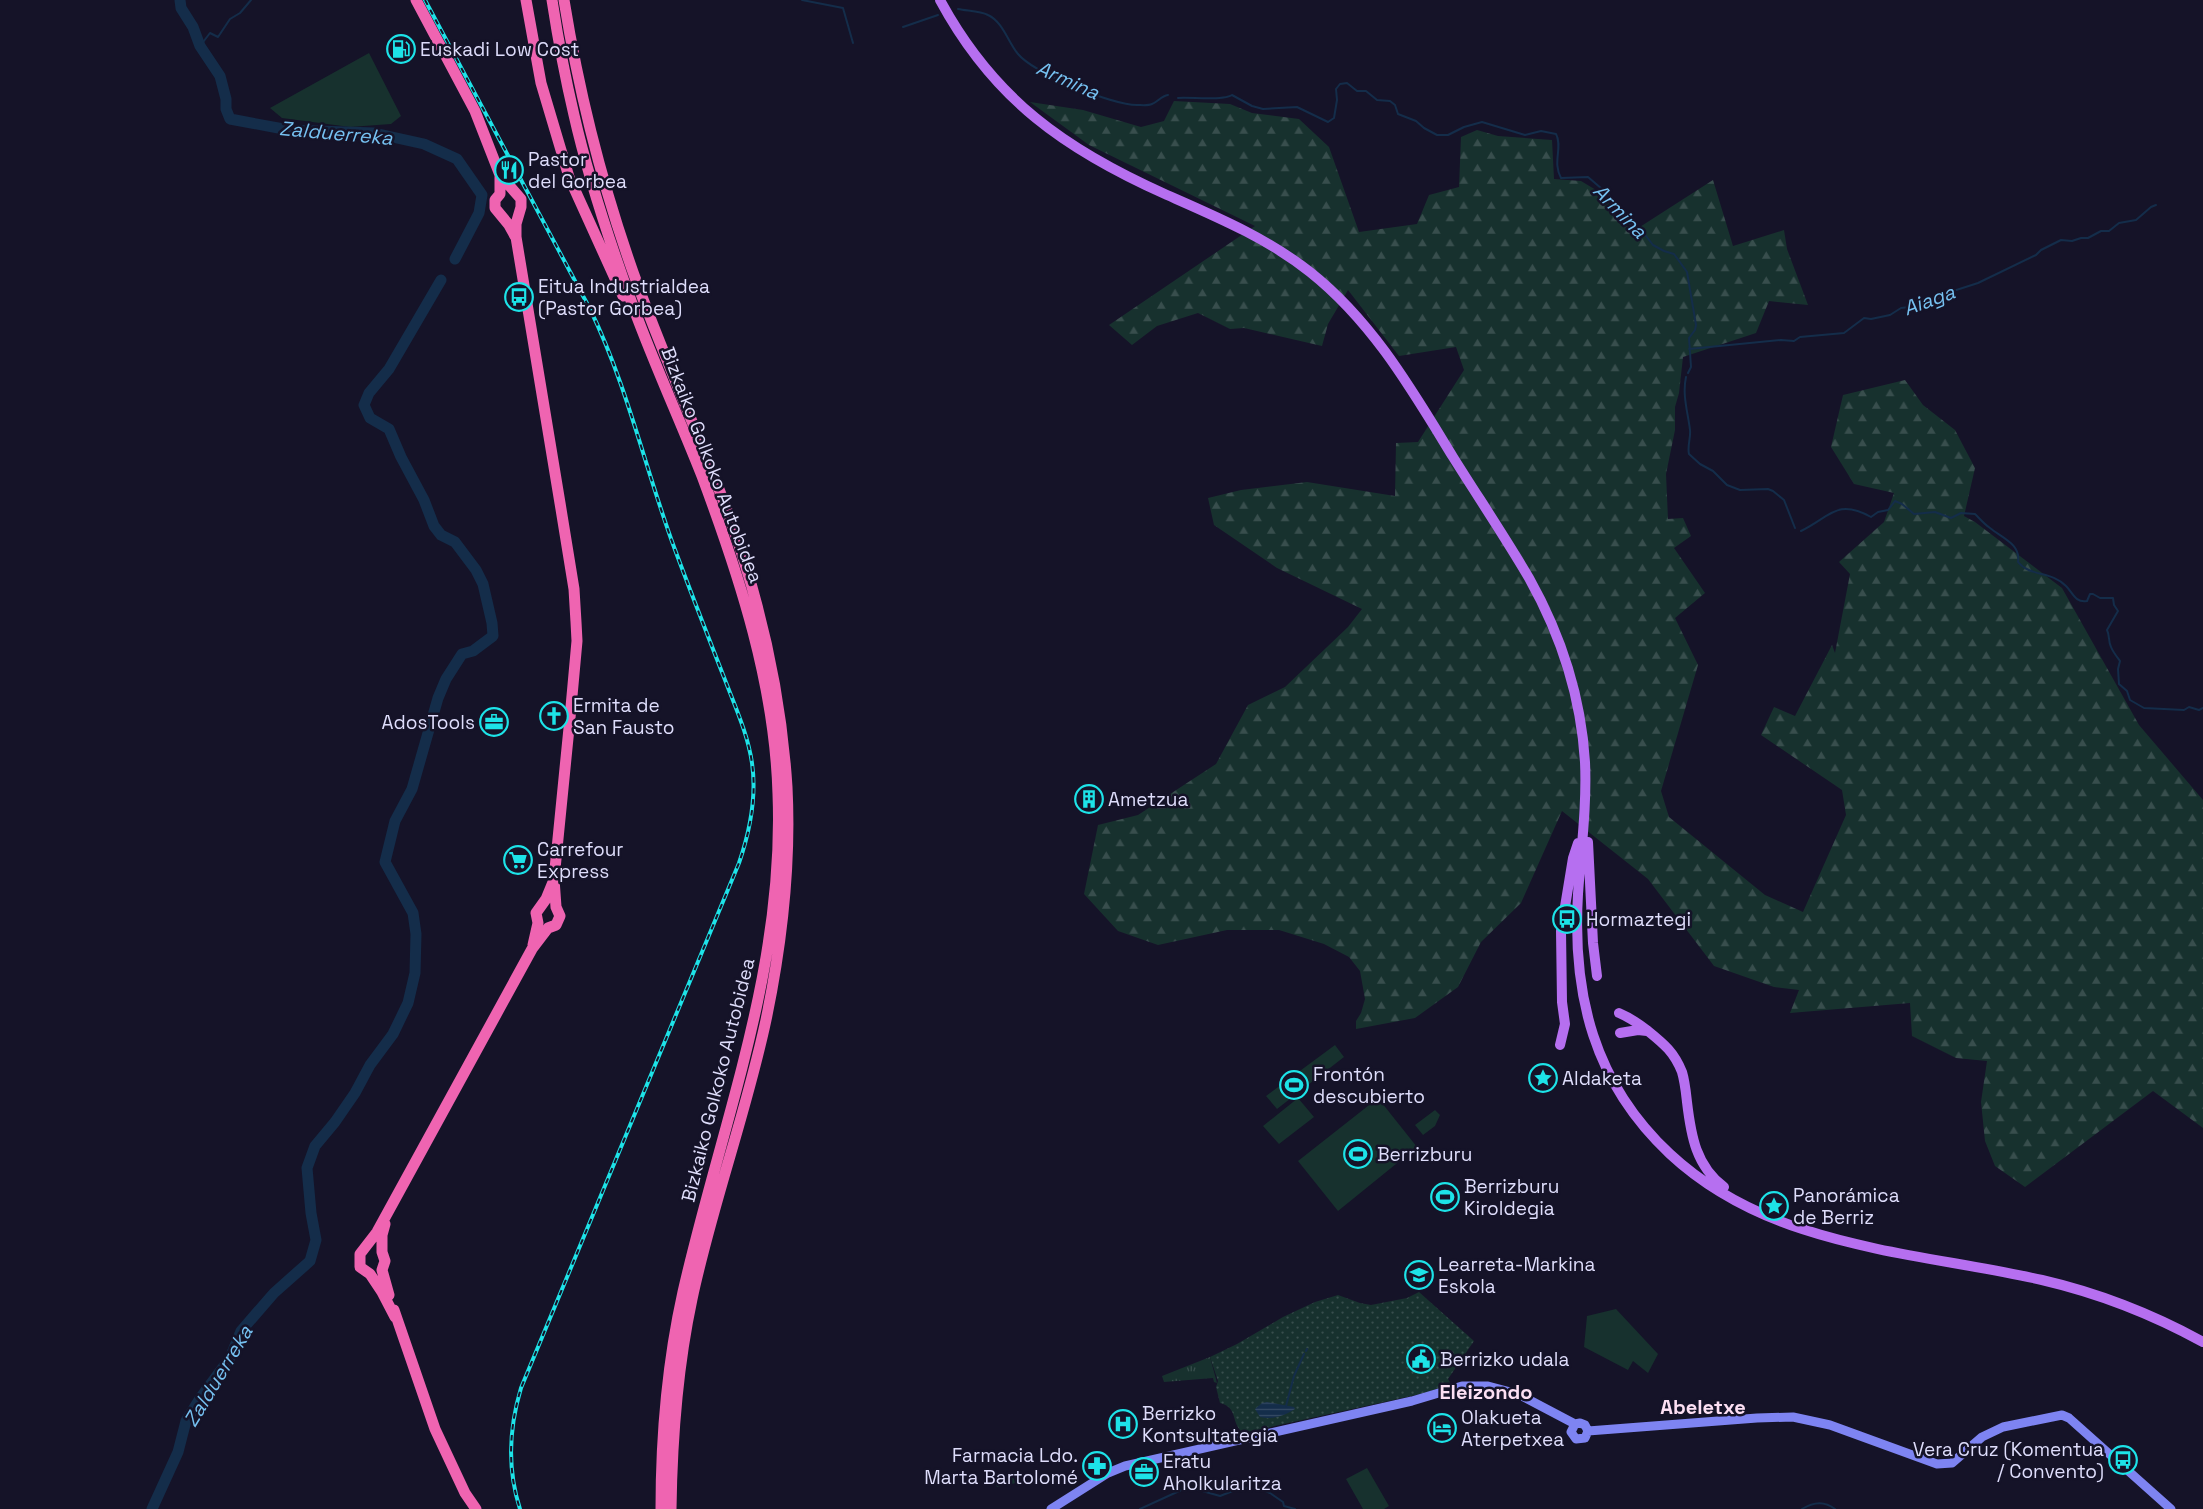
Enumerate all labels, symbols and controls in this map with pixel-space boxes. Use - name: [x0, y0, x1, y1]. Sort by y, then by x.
- fuel station icon: Euskadi Low Cost: [386, 34, 416, 64]
- place label: Euskadi Low Cost: [420, 37, 579, 62]
- water label: Armina: [1033, 55, 1104, 106]
- water label: Zalduerreka: [278, 115, 394, 151]
- place label: Pastor del Gorbea: [528, 147, 627, 194]
- restaurant icon: Pastor del Gorbea: [494, 155, 524, 185]
- water label: Armina: [1588, 178, 1653, 244]
- place label: Eitua Industrialdea (Pastor Gorbea): [538, 274, 710, 321]
- water label: Aiaga: [1900, 279, 1959, 321]
- bus stop icon: Eitua Industrialdea (Pastor Gorbea): [504, 282, 534, 312]
- street label: Bizkaiko Golkoko Autobidea: [655, 344, 769, 587]
- place label: Ermita de San Fausto: [573, 693, 674, 740]
- church icon: Ermita de San Fausto: [539, 701, 569, 731]
- office icon: AdosTools: [479, 707, 509, 737]
- place label: AdosTools: [382, 710, 475, 735]
- building icon: Ametzua: [1074, 784, 1104, 814]
- place label: Ametzua: [1108, 787, 1188, 812]
- place label: Carrefour Express: [537, 837, 623, 884]
- supermarket icon: Carrefour Express: [503, 845, 533, 875]
- bus stop icon: Hormaztegi: [1552, 904, 1582, 934]
- place label: Hormaztegi: [1586, 907, 1691, 932]
- street label: Bizkaiko Golkoko Autobidea: [676, 955, 760, 1205]
- place label: Frontón descubierto: [1313, 1062, 1425, 1109]
- place icon: Aldaketa: [1528, 1063, 1558, 1093]
- place label: Aldaketa: [1562, 1066, 1642, 1091]
- sports icon: Frontón descubierto: [1279, 1070, 1309, 1100]
- sports icon: Berrizburu: [1343, 1139, 1373, 1169]
- place label: Berrizburu: [1377, 1142, 1472, 1167]
- place label: Berrizburu Kiroldegia: [1464, 1174, 1559, 1221]
- sports icon: Berrizburu Kiroldegia: [1430, 1182, 1460, 1212]
- place label: Panorámica de Berriz: [1793, 1183, 1900, 1230]
- place icon: Panorámica de Berriz: [1759, 1191, 1789, 1221]
- place label: Learreta-Markina Eskola: [1438, 1252, 1595, 1299]
- school or university icon: Learreta-Markina Eskola: [1404, 1260, 1434, 1290]
- water label: Zalduerreka: [178, 1320, 259, 1431]
- public building icon: Berrizko udala: [1406, 1344, 1436, 1374]
- place label: Berrizko udala: [1440, 1347, 1569, 1372]
- district label: Eleizondo: [1439, 1379, 1533, 1405]
- district label: Abeletxe: [1660, 1394, 1746, 1420]
- place label: Berrizko Kontsultategia: [1142, 1401, 1278, 1448]
- place label: Olakueta Aterpetxea: [1461, 1405, 1564, 1452]
- hospital icon: Berrizko Kontsultategia: [1108, 1409, 1138, 1439]
- hotel icon: Olakueta Aterpetxea: [1427, 1413, 1457, 1443]
- place label: Vera Cruz (Komentua / Convento): [1913, 1437, 2104, 1484]
- place label: Farmacia Ldo. Marta Bartolomé: [924, 1443, 1078, 1490]
- bus stop icon: Vera Cruz (Komentua / Convento): [2108, 1445, 2138, 1475]
- place label: Eratu Aholkularitza: [1163, 1449, 1282, 1496]
- pharmacy icon: Farmacia Ldo. Marta Bartolomé: [1082, 1451, 1112, 1481]
- office icon: Eratu Aholkularitza: [1129, 1457, 1159, 1487]

